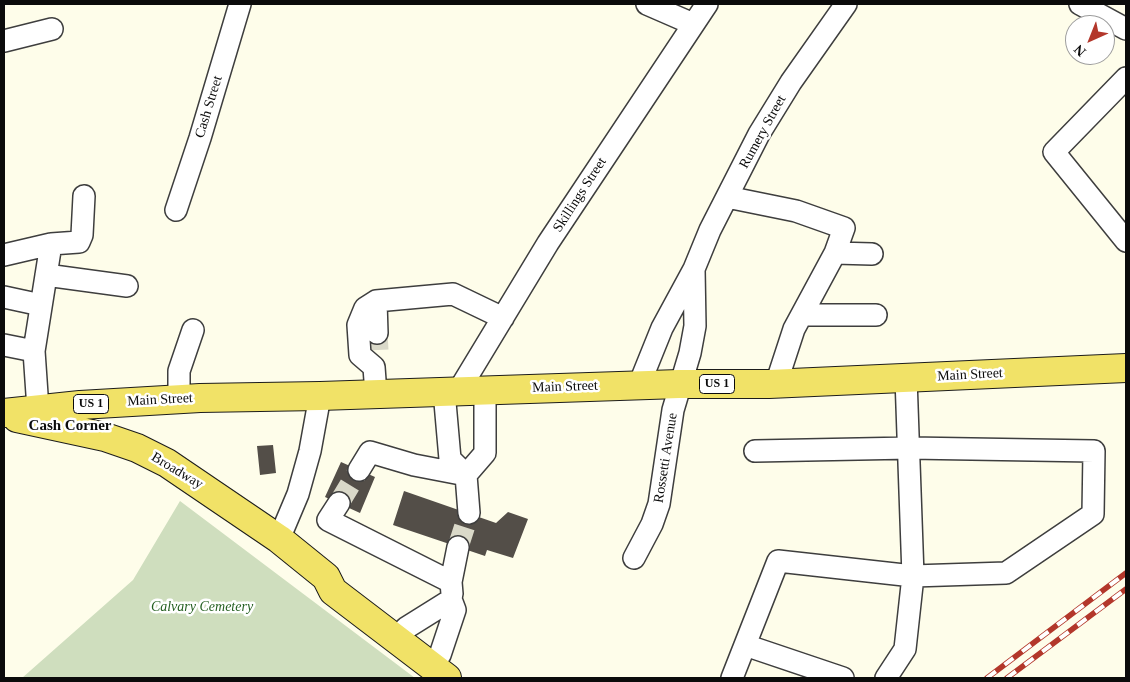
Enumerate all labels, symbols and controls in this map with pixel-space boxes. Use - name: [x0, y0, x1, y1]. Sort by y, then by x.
- north arrow: [1065, 15, 1115, 65]
- text: N: [1071, 42, 1089, 59]
- street label: Cash Street: [192, 74, 226, 140]
- street label: Rumery Street: [736, 92, 790, 172]
- street label: Skillings Street: [550, 154, 610, 236]
- street label: Main Street: [937, 365, 1003, 385]
- road number: US 1: [700, 374, 734, 394]
- street label: Main Street: [532, 377, 598, 397]
- street label: Main Street: [127, 390, 193, 410]
- road number: US 1: [74, 394, 108, 414]
- street label: Rossetti Avenue: [651, 412, 681, 504]
- district label: Cash Corner: [29, 417, 111, 435]
- street label: Broadway: [148, 449, 206, 493]
- park label: Calvary Cemetery: [151, 599, 253, 615]

